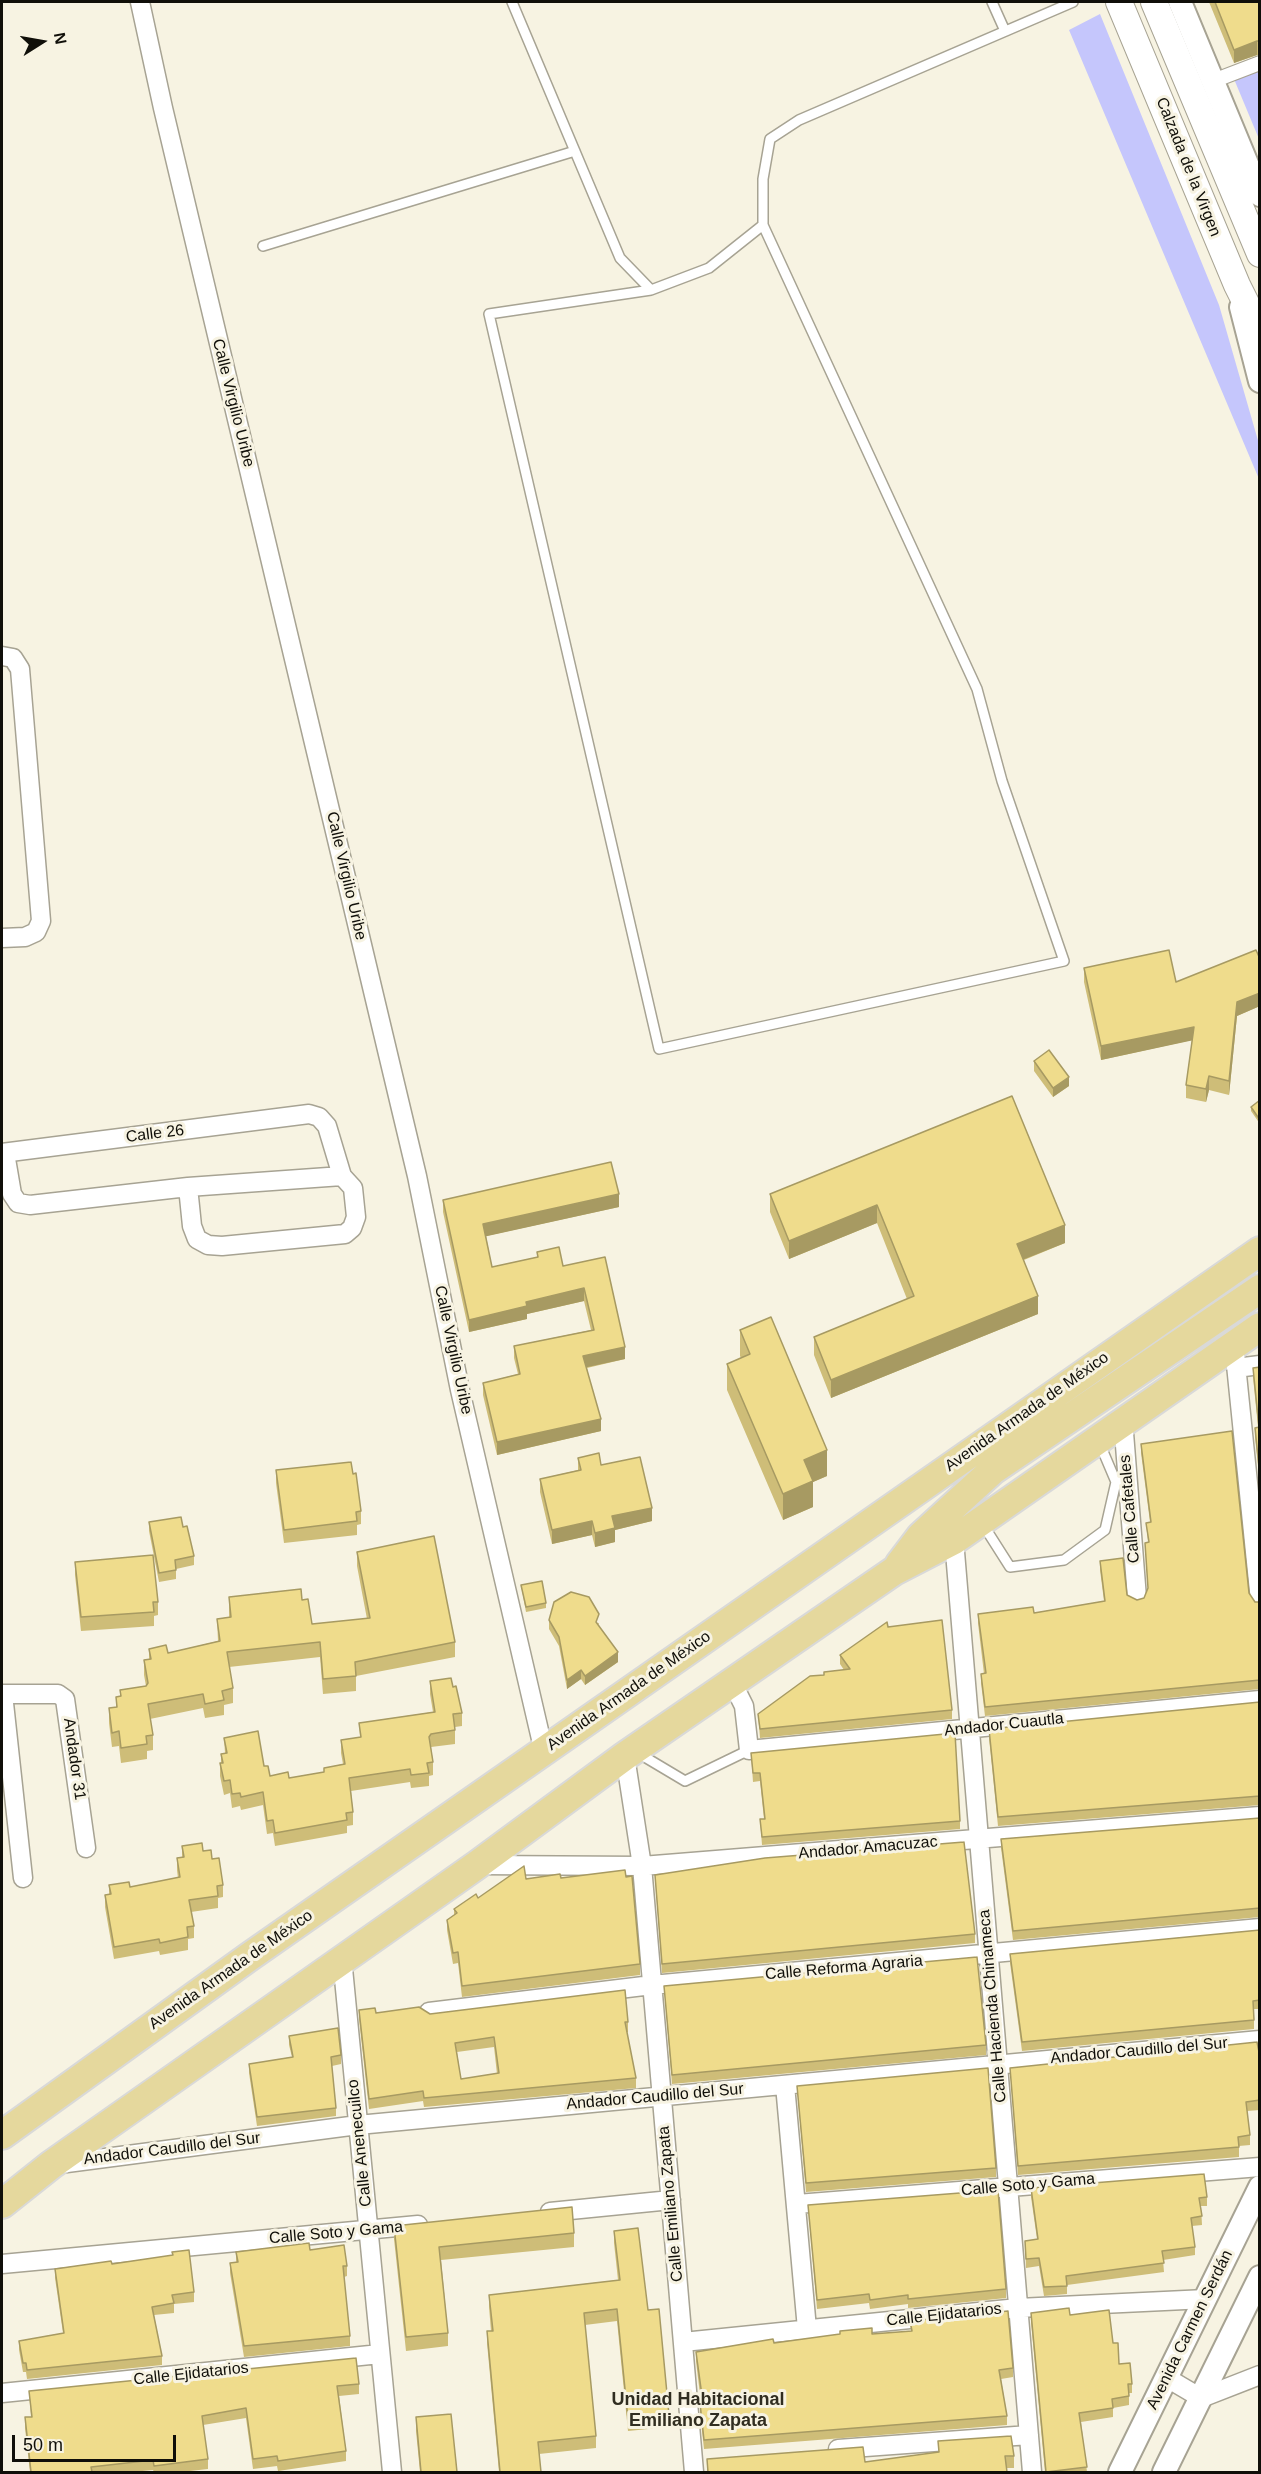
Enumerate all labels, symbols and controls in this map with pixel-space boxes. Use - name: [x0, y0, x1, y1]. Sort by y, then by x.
- north arrow: [12, 12, 72, 72]
- text: N: [51, 31, 70, 46]
- street label: Calzada de la Virgen: [1151, 95, 1225, 239]
- street label: Calle Virgilio Uribe: [208, 337, 258, 469]
- street label: Calle Virgilio Uribe: [322, 810, 370, 942]
- street label: Calle 26: [125, 1121, 185, 1147]
- street label: Calle Virgilio Uribe: [430, 1284, 476, 1416]
- street label: Avenida Armada de México: [941, 1348, 1113, 1476]
- street label: Calle Cafetales: [1116, 1454, 1144, 1564]
- street label: Avenida Armada de México: [543, 1627, 715, 1755]
- street label: Andador Cuautla: [943, 1709, 1065, 1741]
- street label: Andador 31: [59, 1717, 89, 1801]
- street label: Andador Amacuzac: [798, 1832, 938, 1864]
- street label: Avenida Armada de México: [145, 1906, 317, 2034]
- street label: Calle Hacienda Chinameca: [975, 1909, 1011, 2103]
- street label: Calle Reforma Agraria: [764, 1952, 924, 1984]
- street label: Andador Caudillo del Sur: [1050, 2034, 1228, 2068]
- street label: Calle Anenecuilco: [344, 2078, 376, 2208]
- street label: Andador Caudillo del Sur: [566, 2080, 744, 2114]
- street label: Calle Emiliano Zapata: [655, 2125, 687, 2283]
- street label: Andador Caudillo del Sur: [83, 2129, 261, 2169]
- street label: Calle Soto y Gama: [960, 2170, 1096, 2200]
- street label: Calle Soto y Gama: [268, 2218, 404, 2248]
- street label: Avenida Carmen Serdán: [1143, 2247, 1237, 2413]
- street label: Calle Ejidatarios: [886, 2299, 1002, 2331]
- street label: Calle Ejidatarios: [133, 2358, 249, 2390]
- district label: Unidad Habitacional Emiliano Zapata: [611, 2389, 785, 2432]
- scale bar: [15, 2423, 178, 2461]
- text: 50 m: [23, 2435, 63, 2455]

